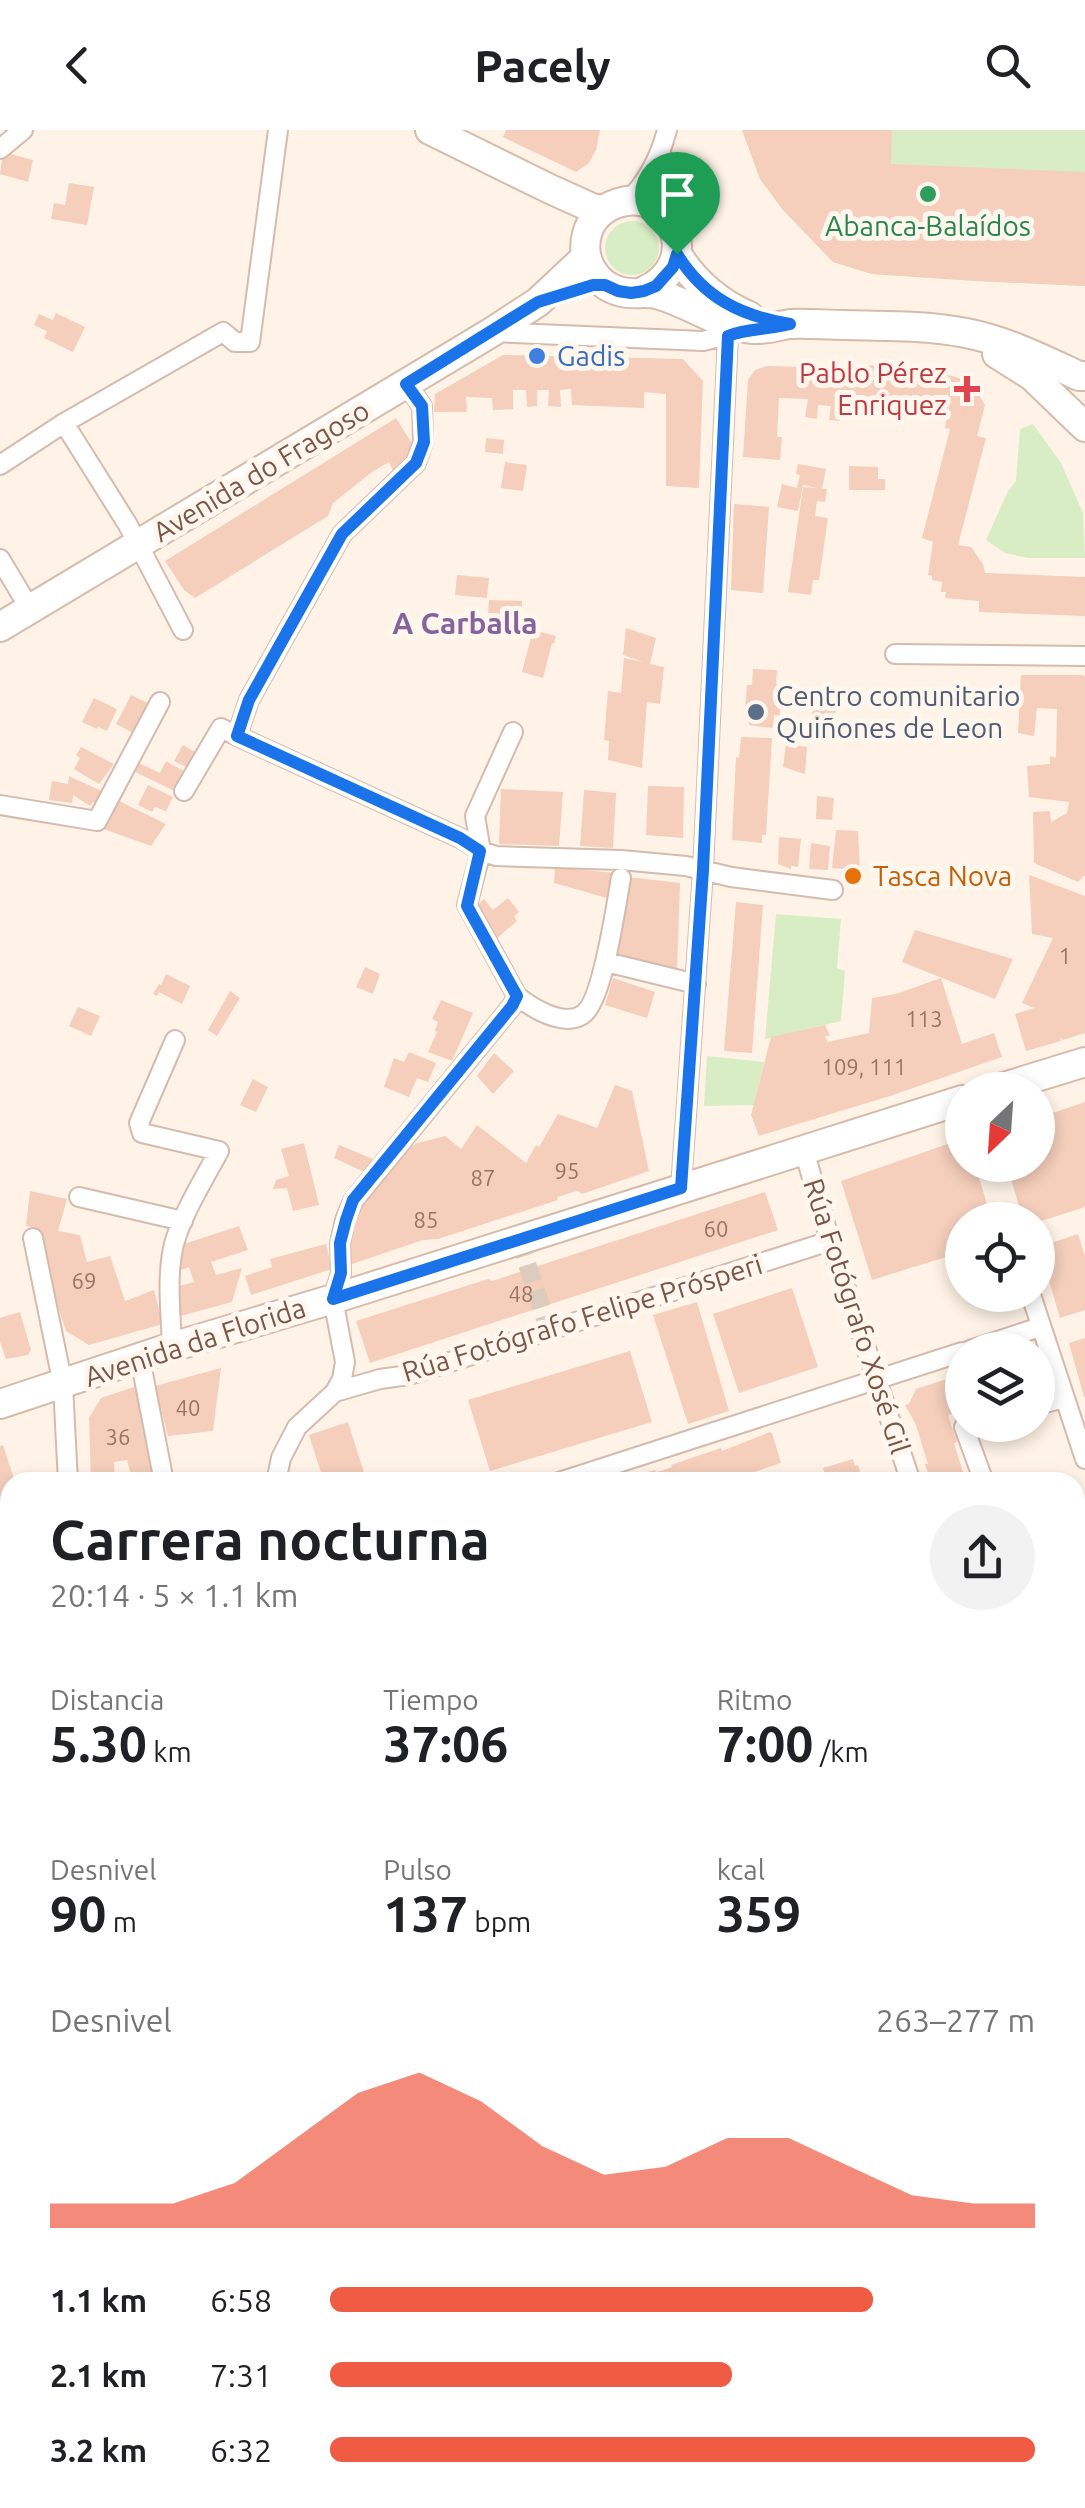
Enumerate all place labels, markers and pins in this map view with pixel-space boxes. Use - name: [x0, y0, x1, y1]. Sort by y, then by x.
- pin: [635, 152, 720, 255]
- marker: Abanca-Balaídos: [917, 183, 939, 205]
- place label: Abanca-Balaídos: [825, 210, 1031, 241]
- place label: Gadis: [557, 340, 625, 371]
- marker: Gadis: [526, 345, 548, 367]
- place label: Pablo Pérez Enriquez: [799, 357, 947, 420]
- marker: Pablo Pérez Enriquez: [956, 378, 978, 400]
- place label: Centro comunitario Quiñones de Leon: [776, 680, 1020, 743]
- marker: Centro comunitario Quiñones de Leon: [745, 701, 767, 723]
- place label: Tasca Nova: [873, 860, 1012, 891]
- marker: Tasca Nova: [842, 865, 864, 887]

